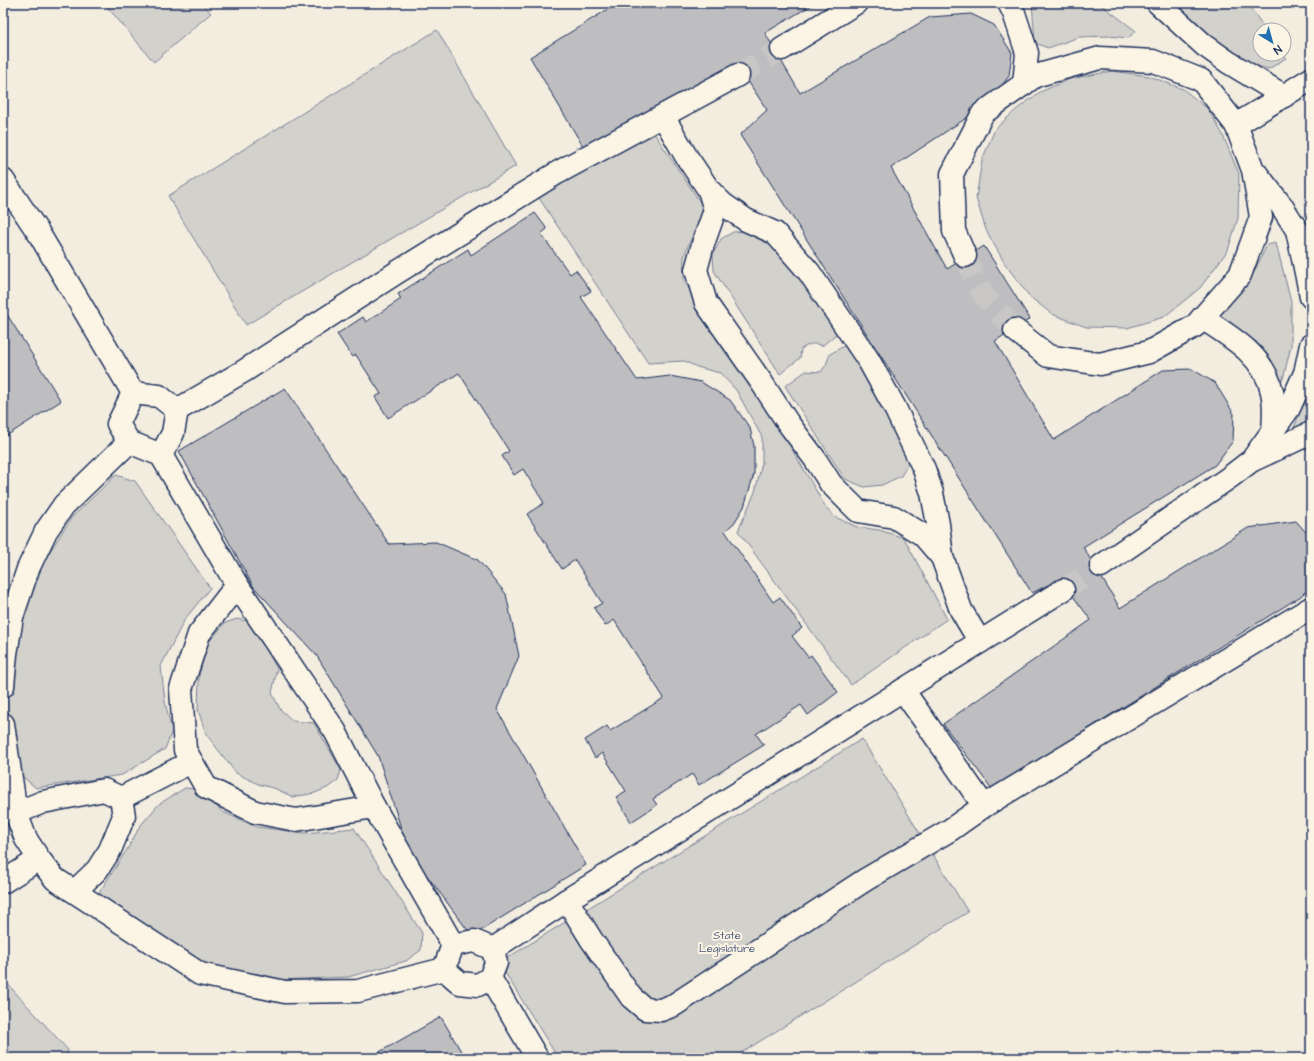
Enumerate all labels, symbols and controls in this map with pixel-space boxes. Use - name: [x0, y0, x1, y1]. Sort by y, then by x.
- north arrow: [1252, 22, 1292, 62]
- text: N: [1270, 42, 1285, 58]
- park label: State Legislature: [699, 928, 755, 957]

